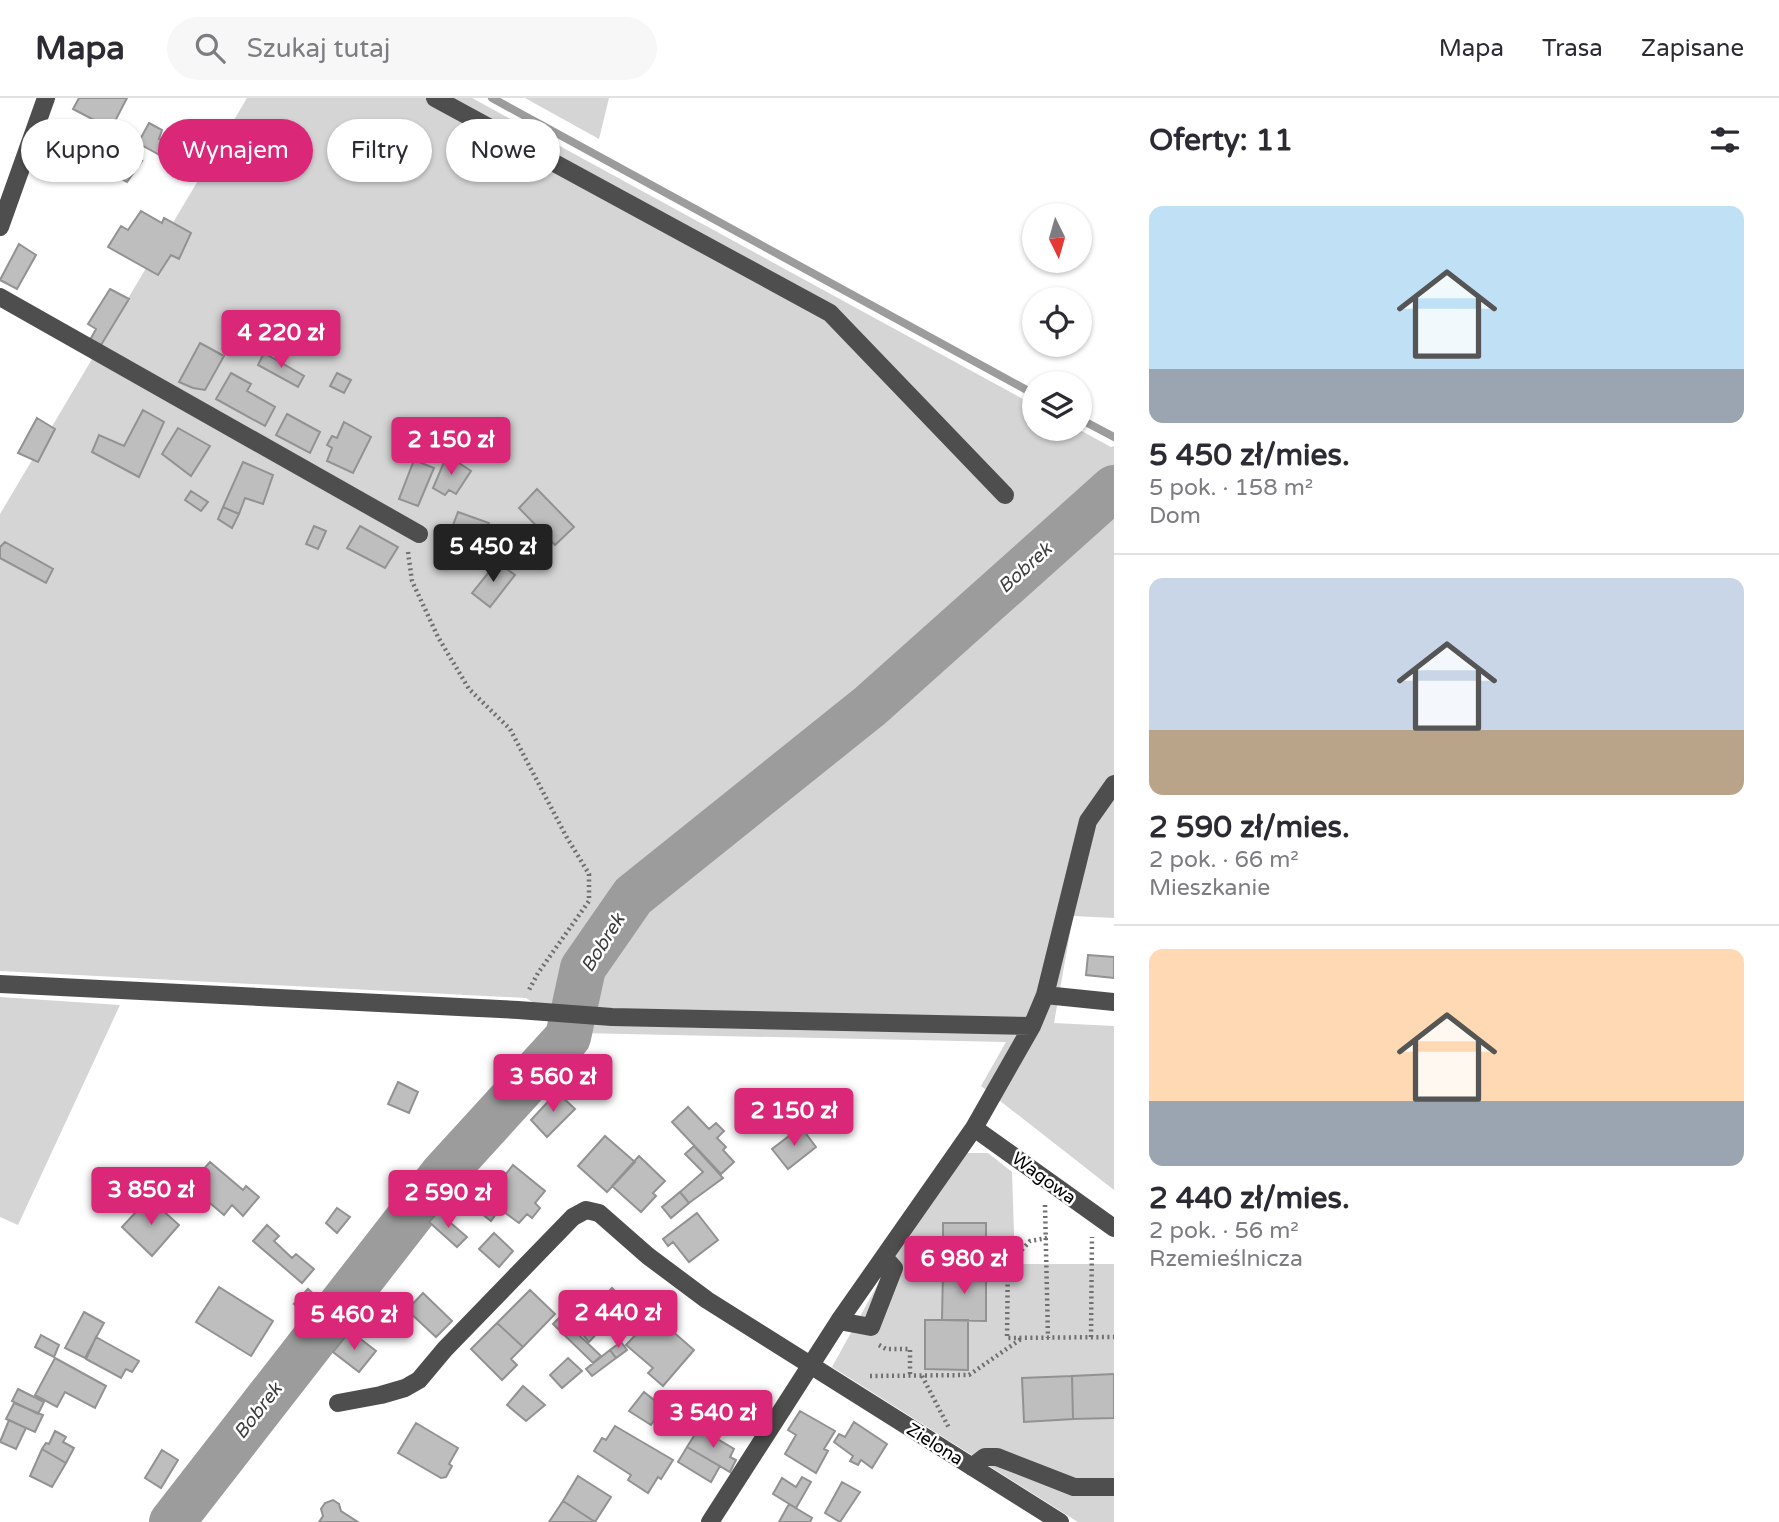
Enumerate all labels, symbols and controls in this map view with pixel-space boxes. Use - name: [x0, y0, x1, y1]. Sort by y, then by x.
- search box: [167, 17, 657, 80]
- text: Mapa: [35, 29, 125, 68]
- icon: search: [191, 29, 229, 67]
- text: Szukaj tutaj: [247, 33, 390, 64]
- text: Mapa: [1439, 34, 1504, 63]
- text: Trasa: [1542, 34, 1603, 63]
- text: Zapisane: [1641, 34, 1744, 63]
- chip: Kupno: [21, 119, 144, 182]
- chip: Wynajem: [158, 119, 313, 182]
- chip: Filtry: [327, 119, 432, 182]
- chip: Nowe: [446, 119, 560, 182]
- icon: filters: [1706, 121, 1744, 159]
- text: Oferty: 11: [1149, 122, 1293, 159]
- north arrow: [1022, 203, 1092, 273]
- map controls: [1022, 203, 1092, 441]
- icon: home: [1384, 251, 1510, 377]
- button: locate: [1022, 287, 1092, 357]
- pin: 4 220 zł: [209, 310, 353, 370]
- text: 4 220 zł: [237, 319, 325, 347]
- button: layers: [1022, 371, 1092, 441]
- pin: 2 150 zł: [379, 418, 523, 477]
- text: 2 150 zł: [407, 426, 495, 454]
- text: 5 450 zł/mies.: [1149, 437, 1350, 474]
- text: 5 pok. · 158 m²: [1149, 474, 1313, 502]
- text: Dom: [1149, 502, 1201, 530]
- pin: 5 450 zł: [421, 524, 565, 584]
- text: 5 450 zł: [449, 533, 537, 561]
- water label: Bobrek: [994, 537, 1058, 598]
- icon: home: [1384, 623, 1510, 749]
- text: 2 590 zł/mies.: [1149, 809, 1350, 846]
- text: 2 pok. · 66 m²: [1149, 846, 1299, 874]
- text: Mieszkanie: [1149, 874, 1270, 902]
- water label: Bobrek: [577, 908, 630, 976]
- icon: home: [1384, 994, 1510, 1120]
- pin: 3 560 zł: [481, 1054, 625, 1114]
- text: 3 560 zł: [509, 1063, 597, 1091]
- pin: 2 150 zł: [722, 1088, 866, 1148]
- text: 2 150 zł: [750, 1097, 838, 1125]
- street label: Wagowa: [1008, 1147, 1080, 1209]
- pin: 3 850 zł: [79, 1168, 223, 1227]
- pin: 2 590 zł: [376, 1170, 520, 1230]
- text: 3 850 zł: [107, 1176, 195, 1204]
- text: 2 590 zł: [404, 1179, 492, 1207]
- text: 2 440 zł/mies.: [1149, 1180, 1350, 1217]
- text: 2 pok. · 56 m²: [1149, 1217, 1299, 1245]
- pin: 6 980 zł: [892, 1236, 1036, 1296]
- text: 6 980 zł: [920, 1245, 1008, 1273]
- text: Rzemieślnicza: [1149, 1245, 1303, 1273]
- pin: 2 440 zł: [546, 1290, 690, 1350]
- pin: 5 460 zł: [282, 1292, 426, 1352]
- text: 2 440 zł: [574, 1299, 662, 1327]
- text: 5 460 zł: [310, 1301, 398, 1329]
- water label: Bobrek: [229, 1377, 288, 1443]
- pin: 3 540 zł: [641, 1390, 785, 1450]
- text: 3 540 zł: [669, 1399, 757, 1427]
- street label: Zielona: [903, 1418, 967, 1470]

